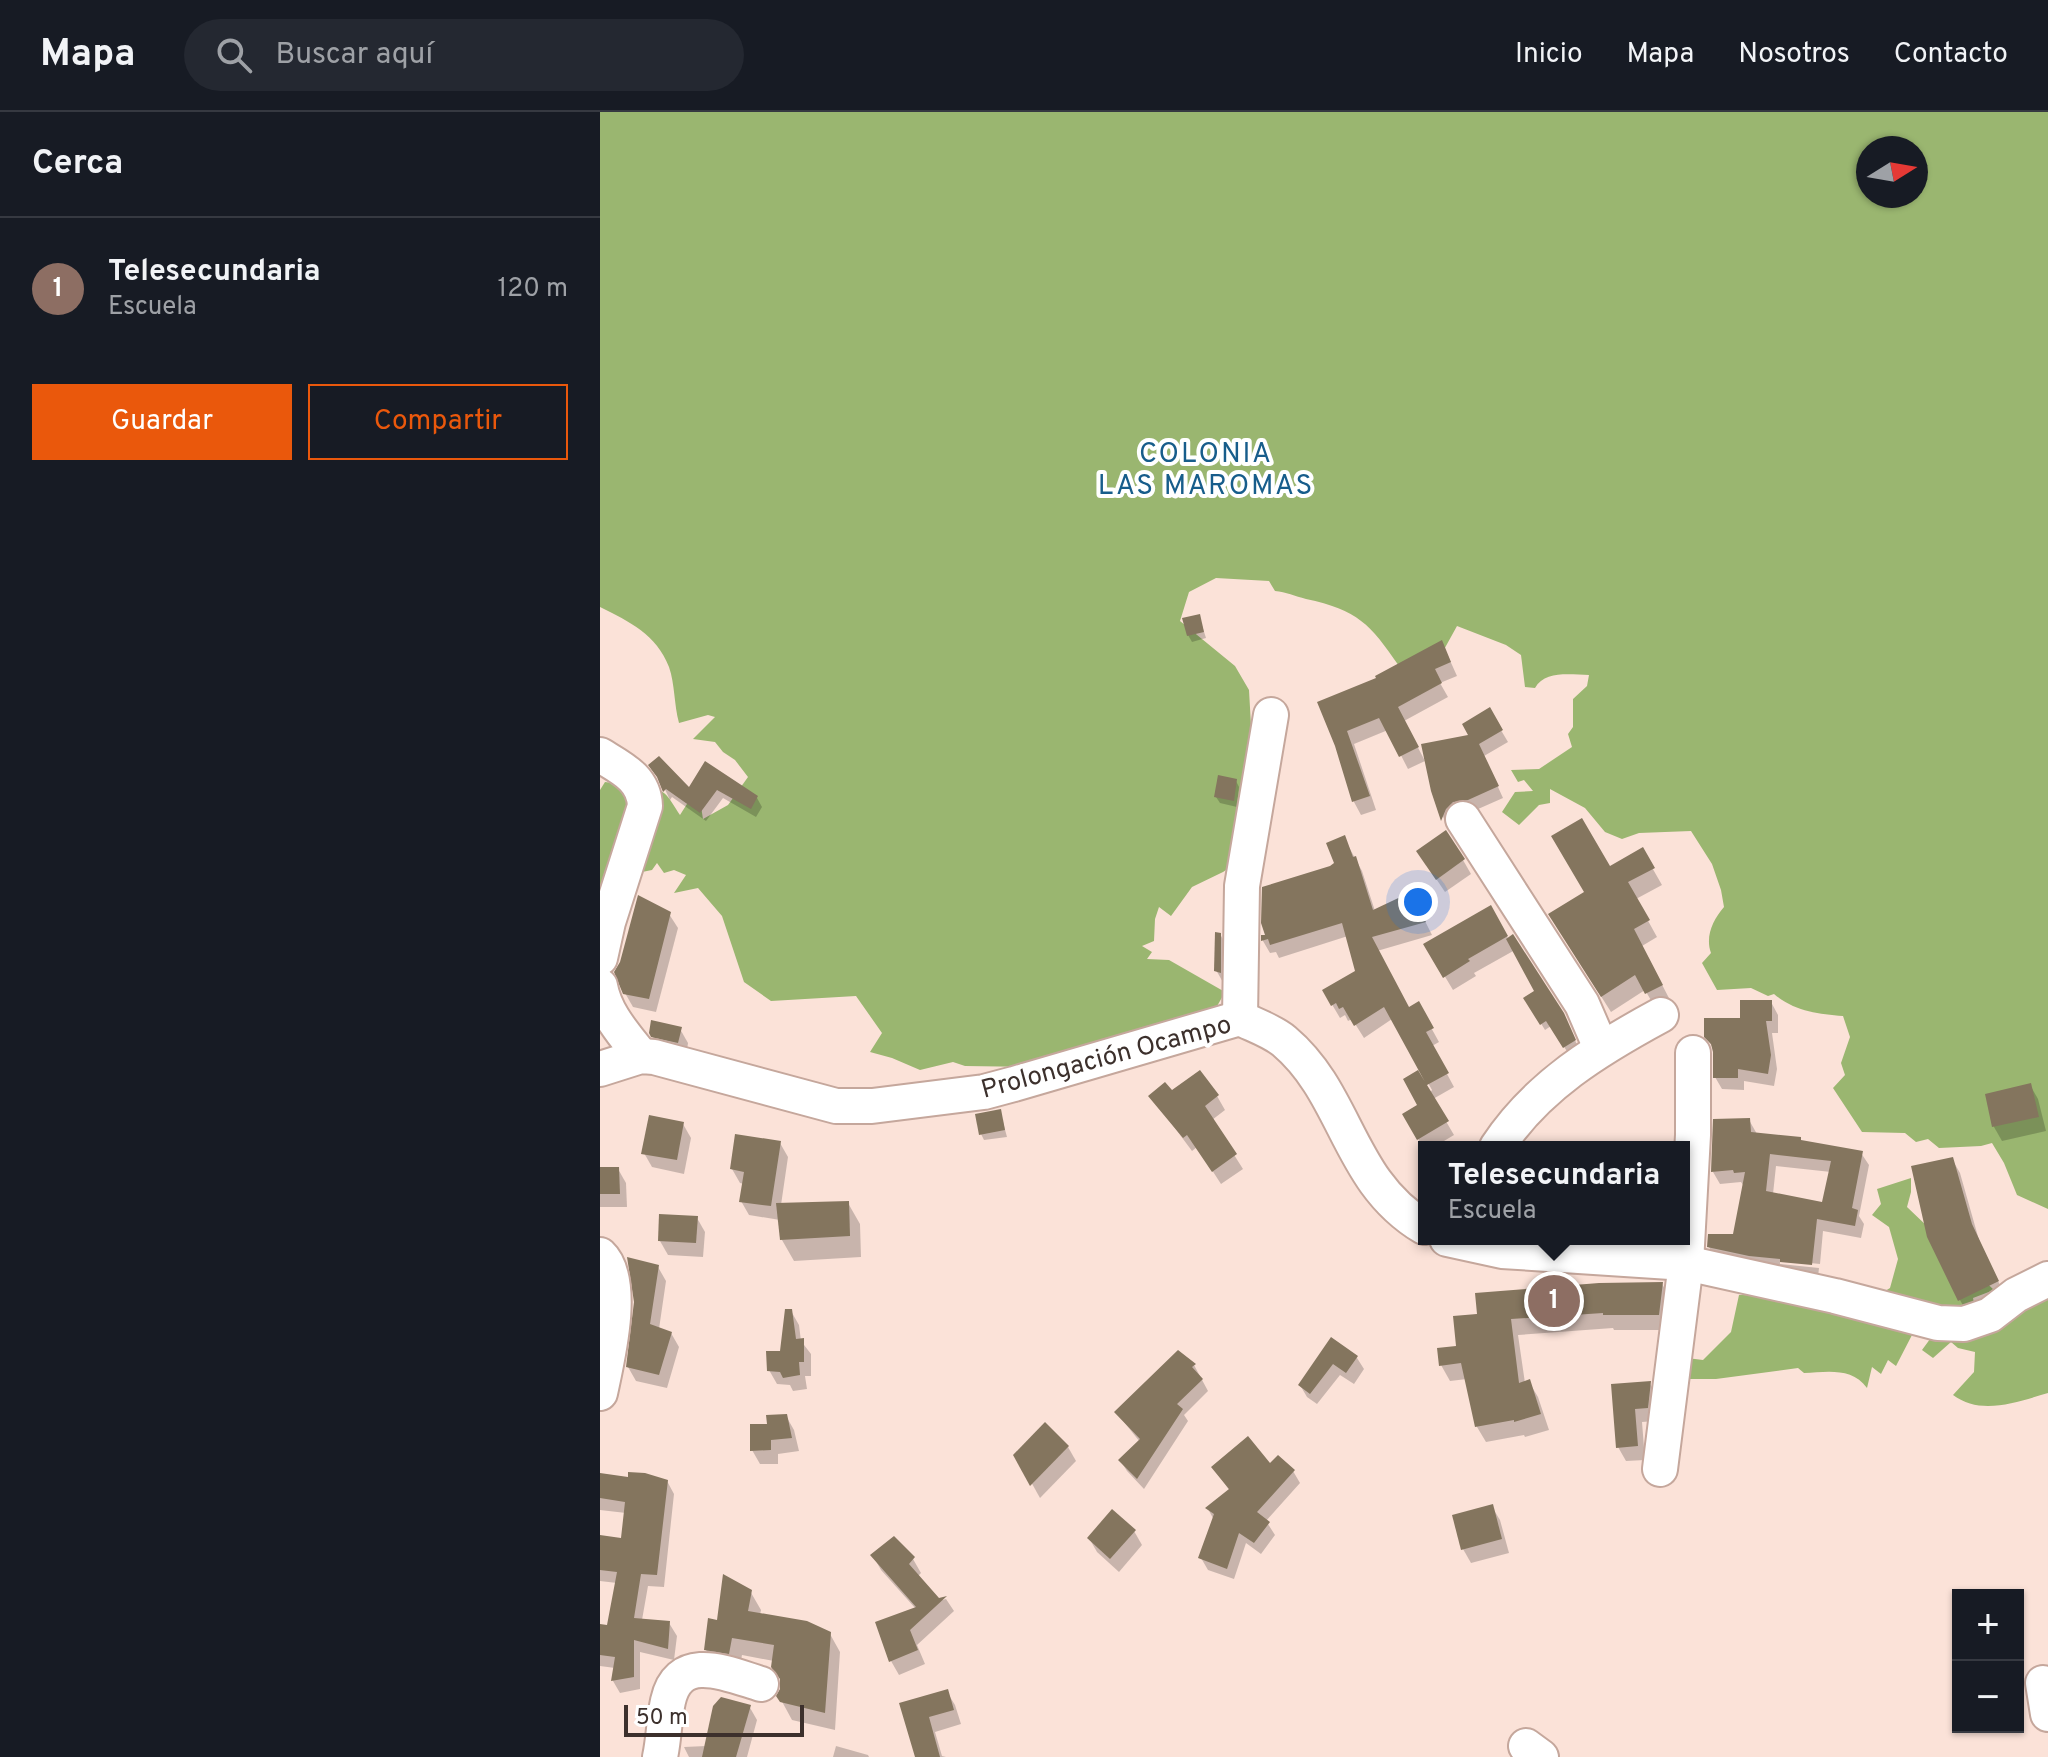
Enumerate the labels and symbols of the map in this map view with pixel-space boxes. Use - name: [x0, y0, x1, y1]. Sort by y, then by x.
- north arrow: [1856, 136, 1928, 208]
- district label: COLONIA LAS MAROMAS: [1098, 437, 1314, 505]
- your location: [1398, 882, 1438, 922]
- street label: Prolongación Ocampo: [978, 1009, 1235, 1108]
- pin: 1: [1528, 1271, 1580, 1331]
- scale bar: [624, 1701, 804, 1737]

